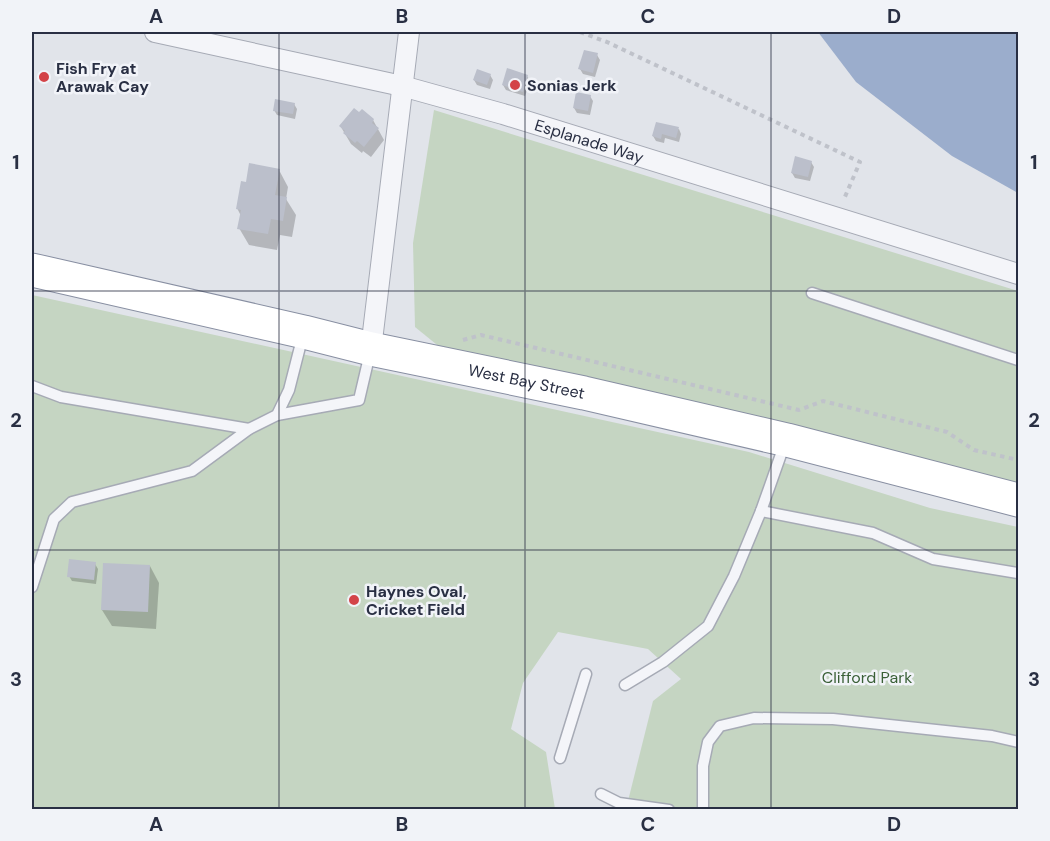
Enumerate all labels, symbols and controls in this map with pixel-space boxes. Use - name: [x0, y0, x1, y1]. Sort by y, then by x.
- text: A: [149, 3, 163, 29]
- text: B: [396, 3, 408, 29]
- text: C: [641, 3, 655, 29]
- text: D: [887, 3, 901, 29]
- place label: Fish Fry at Arawak Cay: [56, 58, 149, 97]
- marker: Fish Fry at Arawak Cay: [37, 70, 51, 84]
- place label: Sonias Jerk: [527, 75, 617, 96]
- marker: Sonias Jerk: [508, 78, 522, 92]
- street label: Esplanade Way: [532, 115, 646, 168]
- text: 1: [12, 149, 20, 175]
- text: 1: [1030, 149, 1038, 175]
- street label: West Bay Street: [466, 359, 587, 404]
- text: 2: [10, 407, 22, 433]
- text: 2: [1028, 407, 1040, 433]
- place label: Haynes Oval, Cricket Field: [366, 581, 467, 620]
- marker: Haynes Oval, Cricket Field: [347, 593, 361, 607]
- text: 3: [10, 666, 22, 692]
- text: 3: [1028, 666, 1040, 692]
- park label: Clifford Park: [822, 667, 912, 688]
- text: A: [149, 811, 163, 837]
- text: B: [396, 811, 408, 837]
- text: C: [641, 811, 655, 837]
- text: D: [887, 811, 901, 837]

